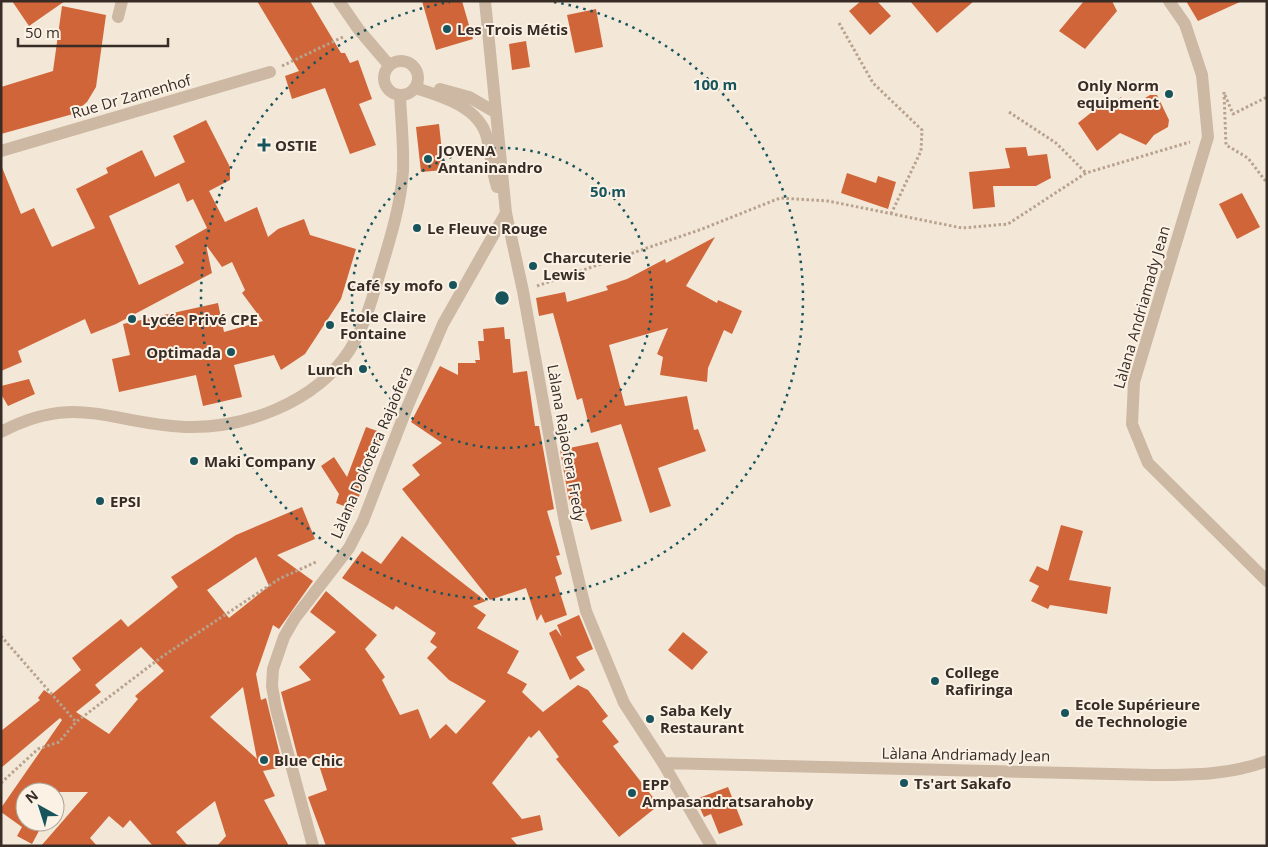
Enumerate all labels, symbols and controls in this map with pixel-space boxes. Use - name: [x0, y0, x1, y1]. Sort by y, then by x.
- scale bar: [18, 15, 168, 47]
- place label: Les Trois Métis: [457, 19, 568, 39]
- text: 50 m: [25, 22, 60, 42]
- marker: Les Trois Métis: [441, 23, 453, 35]
- street label: Rue Dr Zamenhof: [69, 69, 194, 123]
- text: 100 m: [693, 74, 737, 94]
- place label: Only Norm equipment: [1077, 75, 1159, 112]
- marker: Only Norm equipment: [1163, 88, 1175, 100]
- place label: OSTIE: [275, 135, 317, 155]
- marker: OSTIE: [257, 138, 271, 152]
- place label: JOVENA Antaninandro: [436, 140, 543, 177]
- marker: JOVENA Antaninandro: [422, 153, 434, 165]
- text: 50 m: [590, 181, 626, 201]
- place label: Le Fleuve Rouge: [427, 218, 548, 238]
- marker: Le Fleuve Rouge: [411, 222, 423, 234]
- street label: Làlana Andriamady Jean: [1108, 223, 1174, 391]
- place label: Charcuterie Lewis: [543, 247, 632, 284]
- marker: Charcuterie Lewis: [527, 260, 539, 272]
- place label: Café sy mofo: [347, 275, 443, 295]
- marker: Café sy mofo: [447, 279, 459, 291]
- centre of rings: [493, 289, 511, 307]
- place label: Ecole Claire Fontaine: [340, 306, 426, 343]
- place label: Lycée Privé CPE: [142, 309, 258, 329]
- marker: Lycée Privé CPE: [126, 313, 138, 325]
- marker: Ecole Claire Fontaine: [324, 319, 336, 331]
- place label: Optimada: [146, 342, 221, 362]
- marker: Optimada: [225, 346, 237, 358]
- place label: Lunch: [307, 359, 353, 379]
- street label: Làlana Dokotera Rajaofera: [326, 363, 416, 541]
- marker: Lunch: [357, 363, 369, 375]
- street label: Làlana Rajaofera Fredy: [543, 363, 591, 524]
- place label: Maki Company: [204, 451, 316, 471]
- marker: Maki Company: [188, 455, 200, 467]
- place label: EPSI: [110, 491, 141, 511]
- marker: EPSI: [94, 495, 106, 507]
- place label: College Rafiringa: [945, 662, 1013, 699]
- marker: College Rafiringa: [929, 675, 941, 687]
- place label: Ecole Supérieure de Technologie: [1075, 694, 1200, 731]
- place label: Saba Kely Restaurant: [660, 700, 744, 737]
- marker: Ecole Supérieure de Technologie: [1059, 707, 1071, 719]
- marker: Saba Kely Restaurant: [644, 713, 656, 725]
- street label: Làlana Andriamady Jean: [882, 743, 1050, 765]
- place label: Blue Chic: [274, 750, 343, 770]
- marker: Blue Chic: [258, 754, 270, 766]
- place label: Ts'art Sakafo: [914, 773, 1011, 793]
- place label: EPP Ampasandratsarahoby: [642, 774, 814, 811]
- marker: Ts'art Sakafo: [898, 777, 910, 789]
- north arrow: [15, 782, 65, 832]
- text: N: [21, 786, 42, 807]
- marker: EPP Ampasandratsarahoby: [626, 787, 638, 799]

